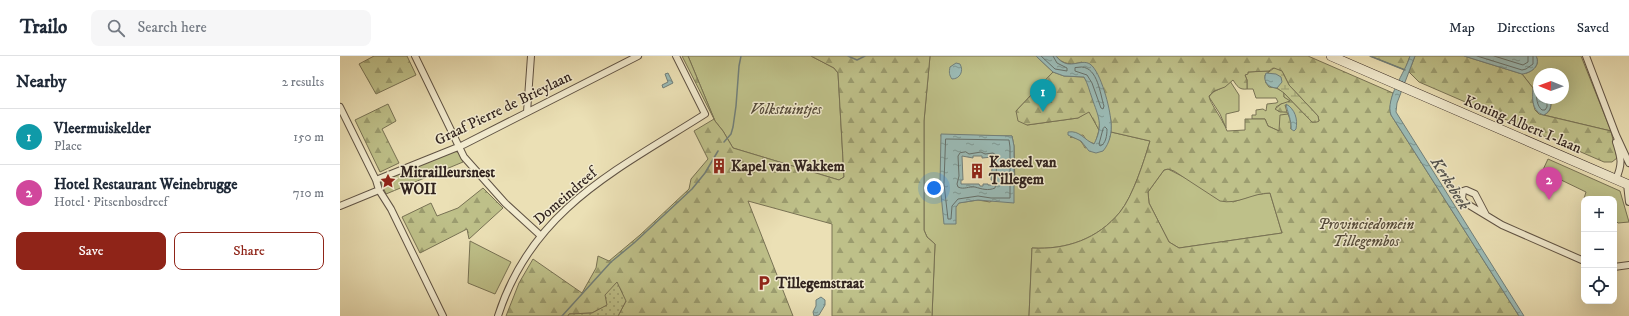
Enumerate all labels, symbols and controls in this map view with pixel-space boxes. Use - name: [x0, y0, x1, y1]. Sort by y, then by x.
- search box: [91, 10, 371, 46]
- text: Trailo: [20, 16, 67, 39]
- icon: search: [105, 17, 127, 39]
- text: Search here: [137, 18, 207, 37]
- text: Map: [1449, 19, 1475, 37]
- text: Directions: [1497, 19, 1555, 37]
- text: Saved: [1577, 19, 1609, 37]
- street label: Graaf Pierre de Brieylaan: [432, 67, 575, 150]
- north arrow: [1533, 68, 1569, 104]
- text: Nearby: [16, 71, 66, 93]
- text: 2 results: [282, 74, 324, 90]
- pin: 1: [1030, 79, 1056, 112]
- street label: Koning Albert I-laan: [1461, 91, 1585, 158]
- park label: Volkstuintjes: [750, 100, 822, 119]
- text: Vleermuiskelder: [54, 119, 151, 138]
- text: 1: [27, 129, 31, 145]
- text: 150 m: [293, 129, 324, 145]
- text: Place: [54, 138, 82, 154]
- place label: Kasteel van Tillegem: [988, 153, 1057, 189]
- water label: Kerkebeek: [1426, 153, 1474, 214]
- building icon: Kapel van Wakkem: [710, 157, 728, 175]
- place label: Kapel van Wakkem: [731, 157, 846, 176]
- street label: Domeindreef: [530, 162, 603, 229]
- building icon: Kasteel van Tillegem: [968, 162, 986, 180]
- place label: Mitrailleursnest WOII: [399, 163, 495, 199]
- pin: 2: [1536, 167, 1562, 200]
- place icon: Mitrailleursnest WOII: [379, 172, 397, 190]
- text: Hotel Restaurant Weinebrugge: [54, 175, 237, 194]
- your location: [924, 178, 944, 198]
- text: 2: [26, 185, 32, 201]
- text: 710 m: [293, 185, 324, 201]
- text: Hotel · Pitsenbosdreef: [54, 194, 168, 210]
- map controls: [1581, 196, 1617, 304]
- button: +: [1581, 196, 1617, 232]
- park label: Provinciedomein Tillegembos: [1318, 215, 1414, 251]
- button: Save: [16, 232, 166, 270]
- button: Share: [174, 232, 324, 270]
- button: −: [1581, 232, 1617, 268]
- button: locate: [1581, 268, 1617, 304]
- parking icon: Tillegemstraat: [755, 274, 773, 292]
- place label: Tillegemstraat: [775, 274, 864, 293]

